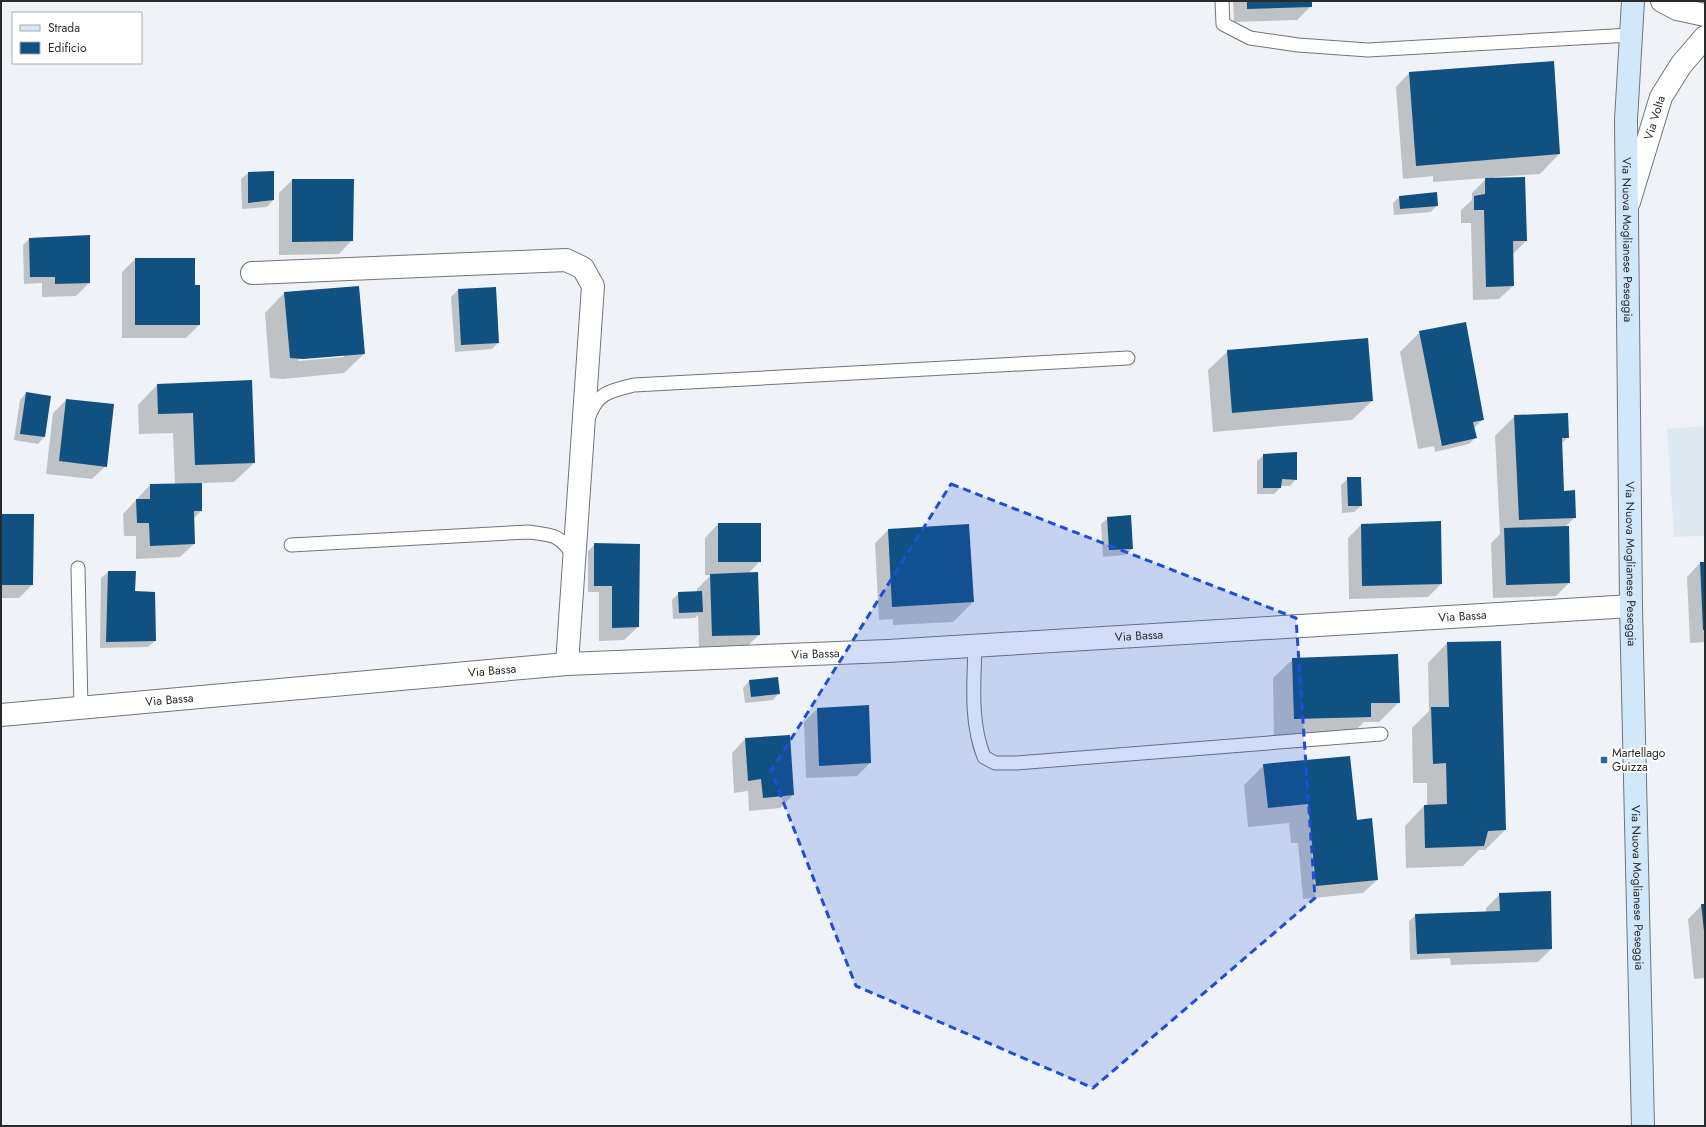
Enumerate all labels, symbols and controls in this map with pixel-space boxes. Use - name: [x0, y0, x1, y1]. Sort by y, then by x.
- legend: [12, 12, 142, 64]
- text: Strada: [48, 19, 80, 37]
- text: Edificio: [48, 39, 87, 57]
- street label: Via Volta: [1639, 93, 1670, 142]
- street label: Via Nuova Moglianese Peseggia: [1617, 157, 1637, 323]
- street label: Via Nuova Moglianese Peseggia: [1621, 481, 1641, 647]
- street label: Via Bassa: [1438, 606, 1487, 627]
- street label: Via Bassa: [1114, 625, 1164, 646]
- street label: Via Bassa: [791, 644, 840, 664]
- street label: Via Bassa: [467, 660, 517, 682]
- street label: Via Bassa: [144, 689, 194, 711]
- place label: Martellago Guizza: [1612, 744, 1666, 776]
- marker: Martellago Guizza: [1599, 755, 1609, 765]
- street label: Via Nuova Moglianese Peseggia: [1627, 805, 1648, 971]

